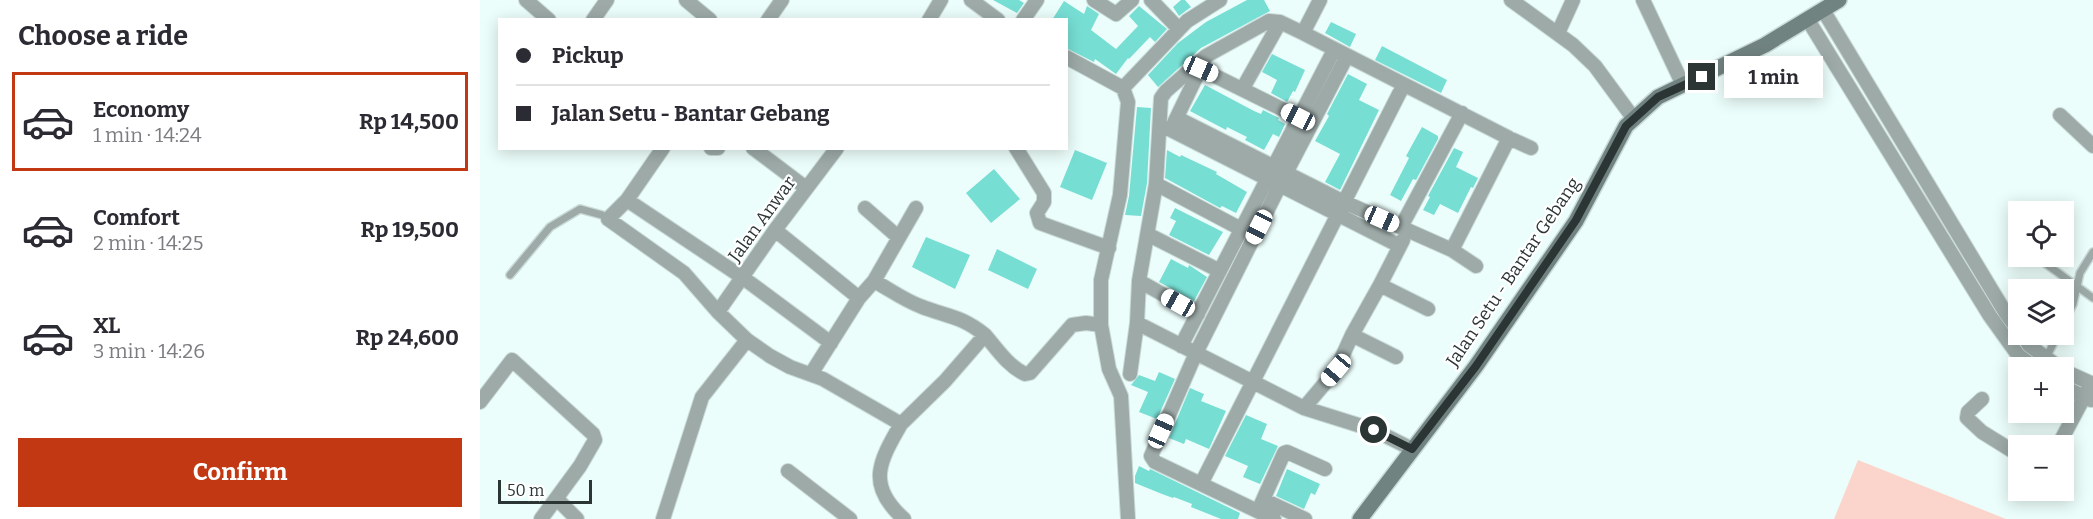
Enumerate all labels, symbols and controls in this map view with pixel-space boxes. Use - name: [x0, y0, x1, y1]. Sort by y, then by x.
- text: Choose a ride: [18, 20, 188, 52]
- text: Pickup: [552, 42, 624, 69]
- car: [1181, 53, 1221, 85]
- callout: 1 min: [1723, 56, 1822, 98]
- route end: [1688, 63, 1715, 90]
- text: 1 min: [1748, 65, 1799, 89]
- icon: car: [21, 95, 75, 149]
- text: Economy: [93, 96, 189, 123]
- text: Jalan Setu - Bantar Gebang: [552, 100, 830, 127]
- car: [1278, 101, 1318, 133]
- text: Rp 14,500: [359, 108, 459, 135]
- text: 1 min · 14:24: [93, 123, 202, 147]
- street label: Jalan Anwar: [723, 172, 800, 267]
- street label: Jalan Setu - Bantar Gebang: [1441, 173, 1585, 372]
- map controls: [2008, 201, 2074, 501]
- button: locate: [2008, 201, 2074, 267]
- icon: car: [21, 203, 75, 257]
- car: [1362, 203, 1402, 235]
- text: Comfort: [93, 204, 180, 231]
- car: [1243, 207, 1275, 247]
- text: Rp 19,500: [360, 216, 459, 243]
- text: 2 min · 14:25: [93, 231, 203, 255]
- button: layers: [2008, 279, 2074, 345]
- car: [1158, 286, 1198, 320]
- icon: car: [21, 311, 75, 365]
- text: XL: [93, 312, 120, 339]
- text: Rp 24,600: [356, 324, 459, 351]
- text: 3 min · 14:26: [93, 339, 205, 363]
- car: [1318, 350, 1354, 390]
- button: +: [2008, 357, 2074, 423]
- car: [1145, 411, 1177, 451]
- route start: [1360, 416, 1387, 443]
- button: −: [2008, 435, 2074, 501]
- button: Confirm: [18, 438, 462, 507]
- scale bar: [498, 477, 592, 504]
- text: 50 m: [507, 481, 544, 500]

